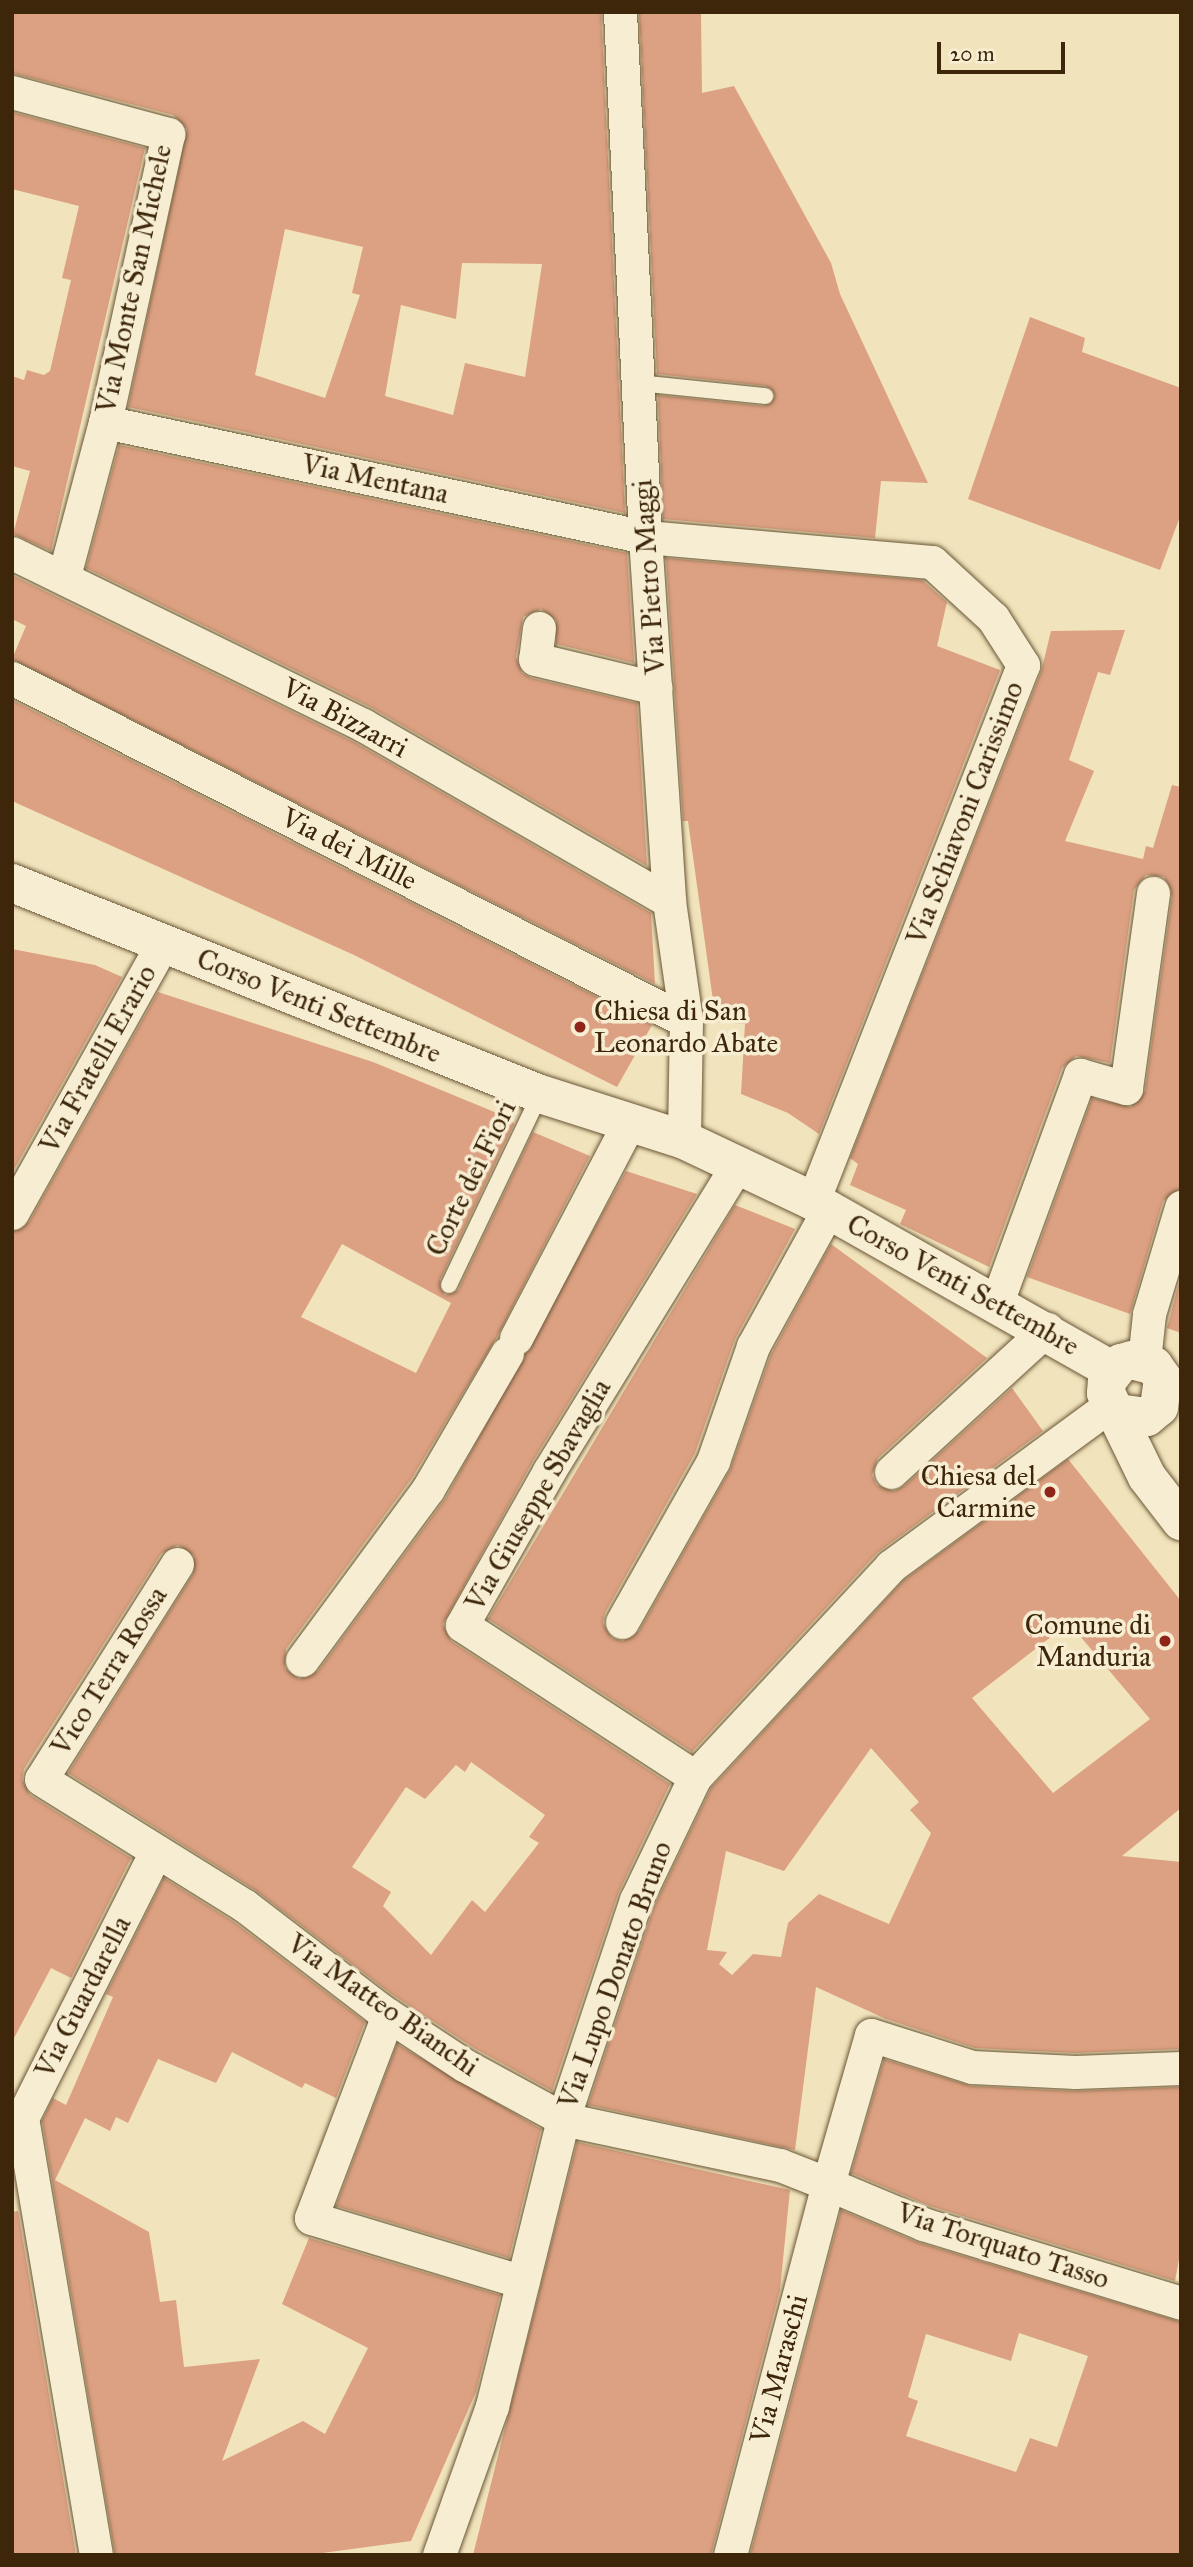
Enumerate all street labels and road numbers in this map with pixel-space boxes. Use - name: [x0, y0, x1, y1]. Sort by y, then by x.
- street label: Via Monte San Michele: [89, 141, 179, 417]
- street label: Via Mentana: [299, 447, 451, 511]
- street label: Via Pietro Maggi: [625, 478, 673, 676]
- street label: Via Bizzarri: [276, 671, 414, 765]
- street label: Via Schiavoni Carissimo: [899, 677, 1031, 949]
- street label: Via dei Mille: [276, 800, 422, 898]
- street label: Corso Venti Settembre: [192, 942, 446, 1070]
- street label: Via Fratelli Erario: [32, 959, 164, 1159]
- street label: Corte dei Fiori: [419, 1095, 523, 1261]
- street label: Corso Venti Settembre: [841, 1207, 1085, 1363]
- street label: Via Giuseppe Sbavaglia: [458, 1373, 618, 1617]
- street label: Vico Terra Rossa: [44, 1580, 174, 1762]
- street label: Via Lupo Donato Bruno: [551, 1837, 679, 2113]
- street label: Via Guardarella: [28, 1910, 138, 2084]
- street label: Via Matteo Bianchi: [281, 1927, 485, 2083]
- street label: Via Torquato Tasso: [893, 2196, 1113, 2296]
- street label: Via Maraschi: [743, 2291, 815, 2447]

